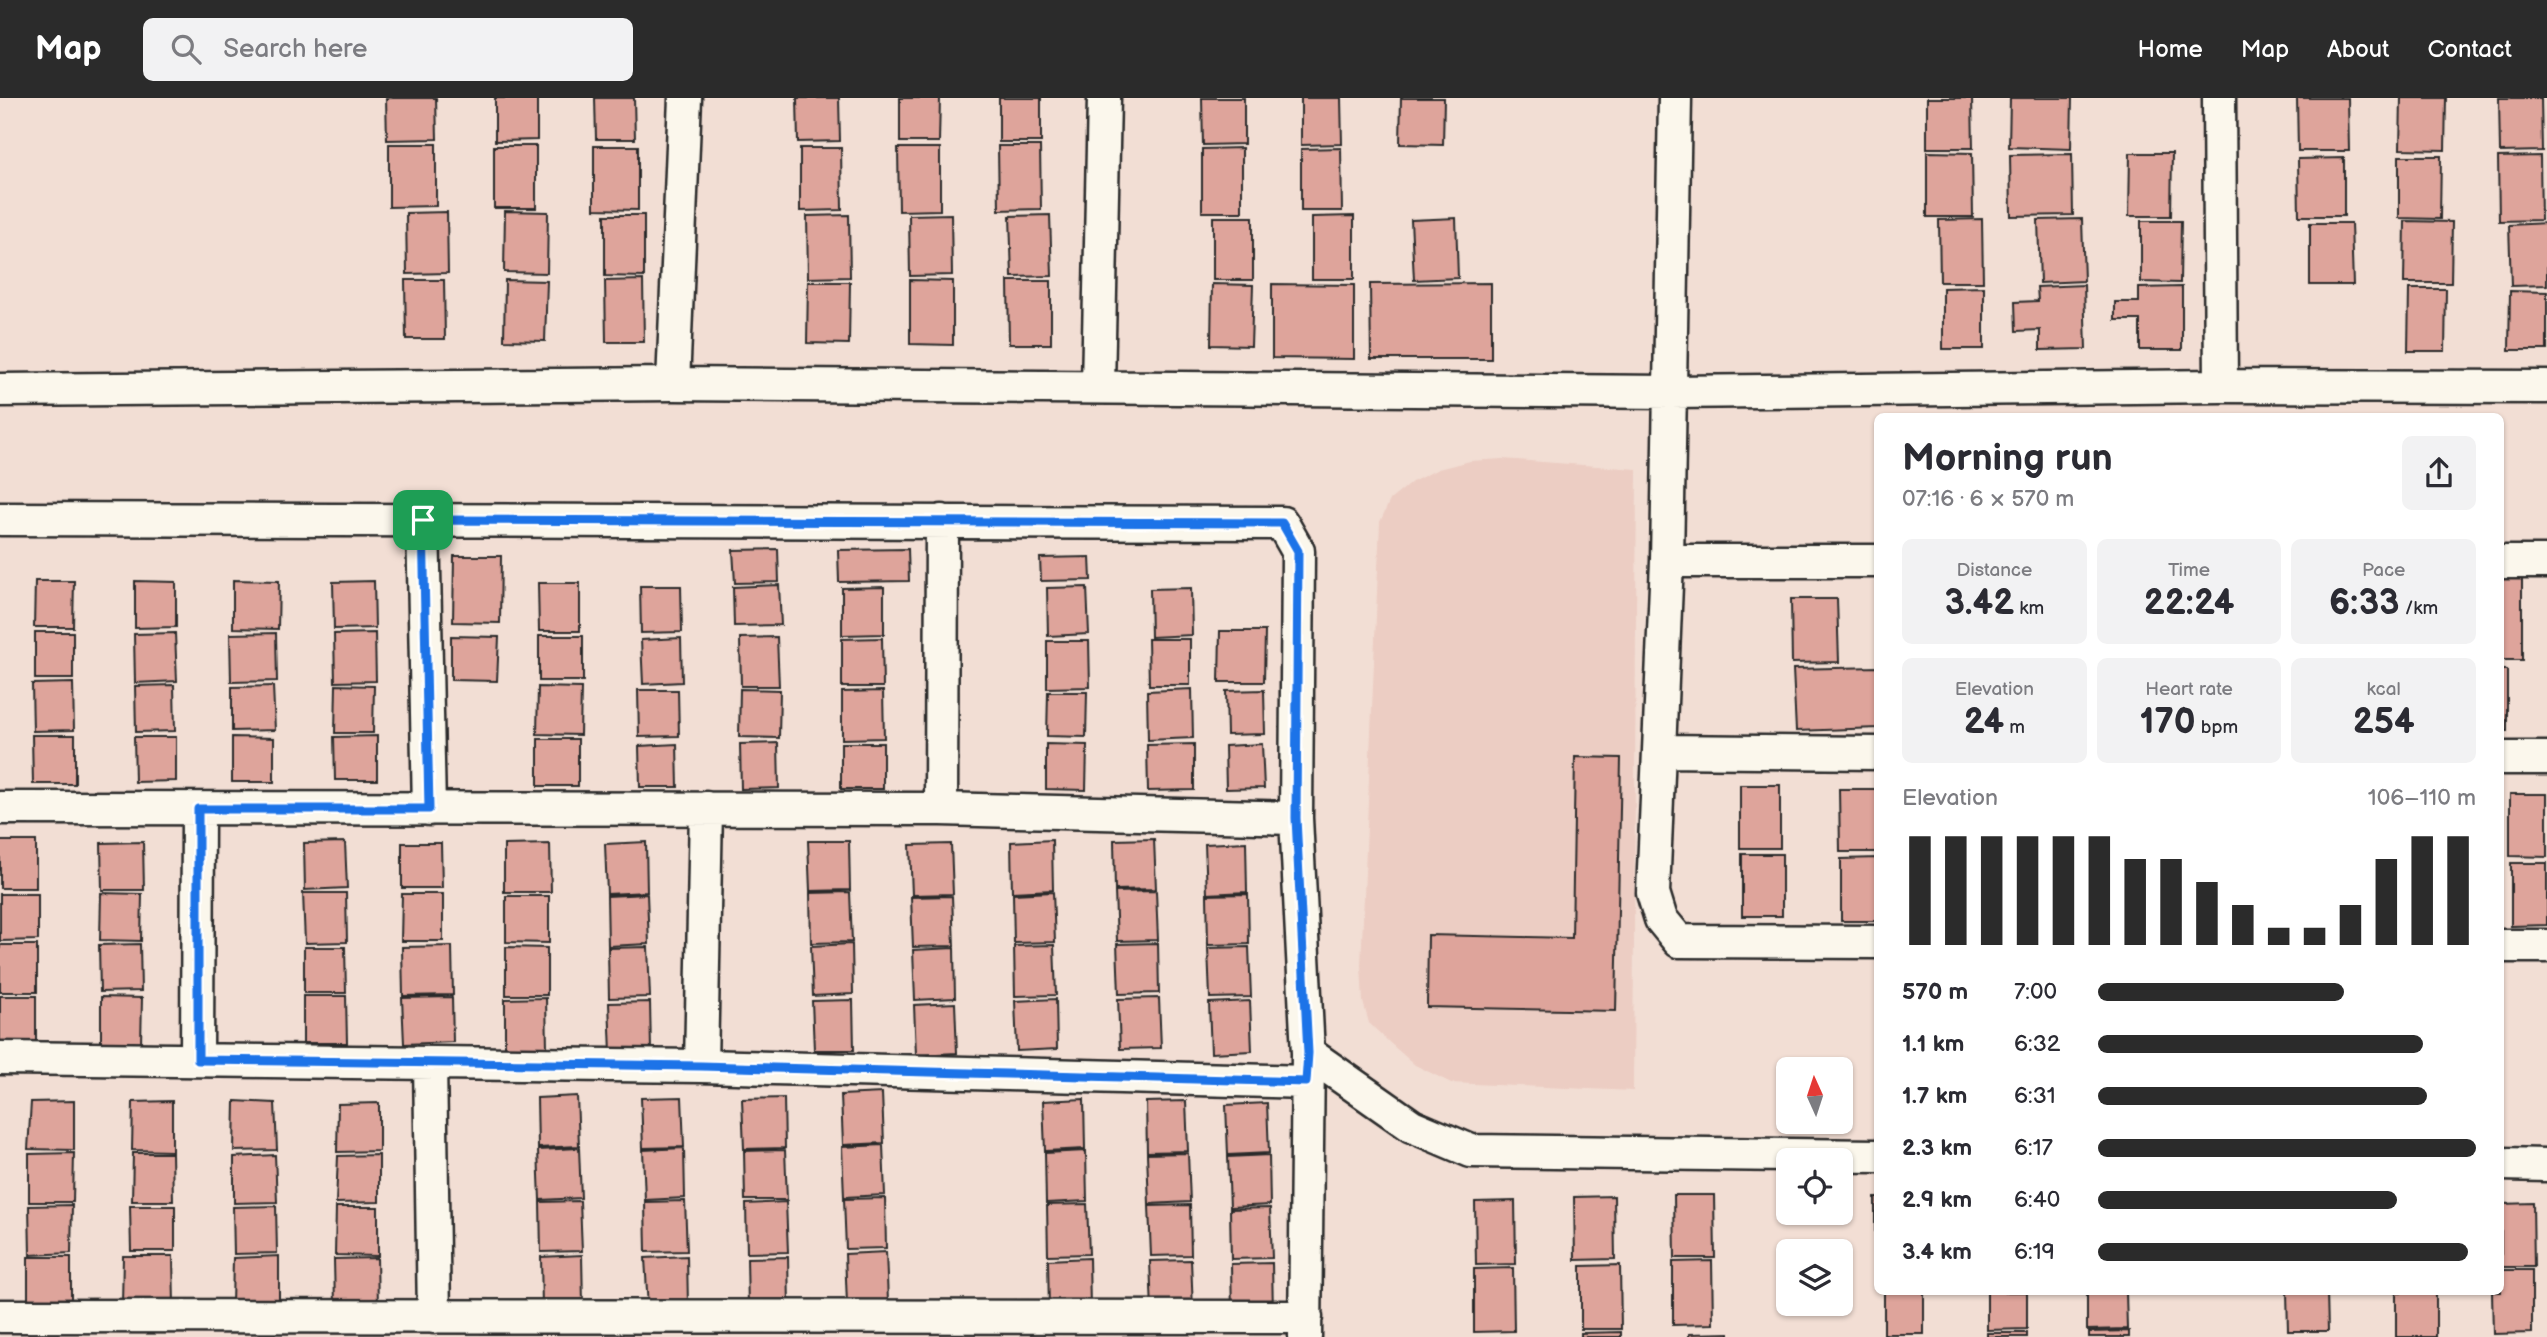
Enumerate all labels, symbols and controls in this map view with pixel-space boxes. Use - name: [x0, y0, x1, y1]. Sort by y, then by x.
- search box: [143, 18, 633, 81]
- text: Map: [35, 29, 101, 69]
- icon: search: [167, 30, 205, 68]
- text: Search here: [223, 34, 367, 65]
- text: Home: [2138, 35, 2203, 64]
- text: Map: [2241, 35, 2289, 64]
- text: About: [2327, 35, 2389, 64]
- text: Contact: [2427, 35, 2512, 64]
- text: Morning run: [1902, 436, 2113, 481]
- button: share: [2402, 436, 2476, 510]
- text: 07:16 · 6 × 570 m: [1902, 485, 2074, 513]
- pin: [393, 490, 453, 550]
- icon: arrive: [404, 501, 442, 539]
- text: Distance: [1956, 559, 2032, 582]
- text: Time: [2168, 559, 2210, 582]
- text: Pace: [2362, 559, 2405, 582]
- text: 3.42: [1944, 582, 2014, 625]
- text: 22:24: [2144, 582, 2234, 625]
- text: 6:33: [2329, 582, 2400, 625]
- text: km: [2014, 597, 2044, 620]
- text: /km: [2400, 597, 2438, 620]
- text: Elevation: [1955, 678, 2034, 701]
- text: Heart rate: [2145, 678, 2233, 701]
- text: kcal: [2367, 678, 2401, 701]
- text: 24: [1964, 701, 2004, 744]
- text: 170: [2140, 701, 2196, 744]
- text: 254: [2353, 701, 2415, 744]
- text: m: [2004, 716, 2025, 739]
- text: bpm: [2196, 716, 2238, 739]
- text: Elevation: [1902, 784, 1998, 812]
- text: 106–110 m: [2368, 784, 2476, 812]
- text: 570 m: [1902, 978, 1968, 1006]
- text: 7:00: [2014, 978, 2057, 1006]
- text: 1.1 km: [1902, 1030, 1964, 1058]
- text: 6:32: [2014, 1030, 2060, 1058]
- north arrow: [1776, 1057, 1853, 1134]
- map controls: [1776, 1057, 1853, 1316]
- text: 1.7 km: [1902, 1082, 1967, 1110]
- text: 6:31: [2014, 1082, 2056, 1110]
- text: 2.3 km: [1902, 1134, 1972, 1162]
- text: 6:17: [2014, 1134, 2053, 1162]
- button: locate: [1776, 1148, 1853, 1225]
- text: 2.9 km: [1902, 1186, 1972, 1214]
- text: 6:40: [2014, 1186, 2060, 1214]
- text: 3.4 km: [1902, 1238, 1972, 1266]
- text: 6:19: [2014, 1238, 2055, 1266]
- button: layers: [1776, 1239, 1853, 1316]

